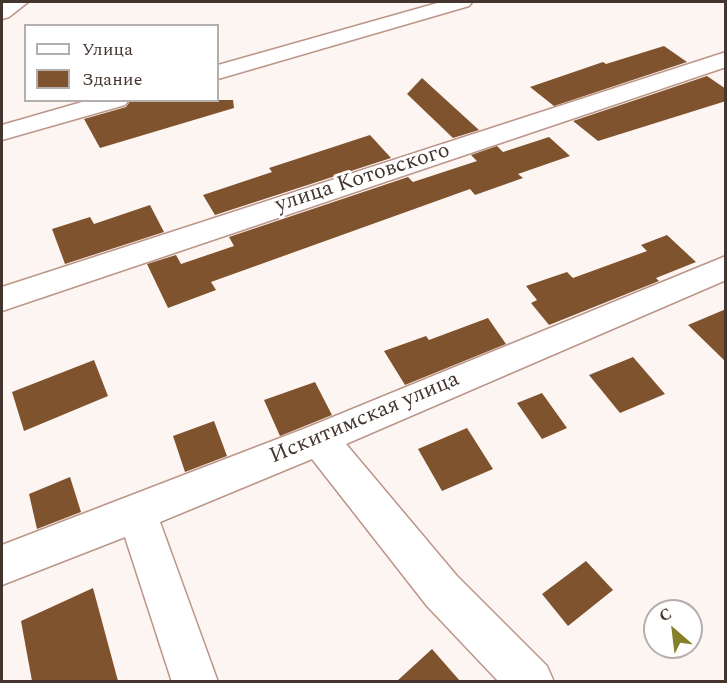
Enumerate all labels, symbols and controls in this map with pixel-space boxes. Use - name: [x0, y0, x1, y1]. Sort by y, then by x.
- legend: [24, 24, 219, 102]
- text: Улица: [82, 36, 133, 63]
- text: Здание: [82, 66, 142, 93]
- street label: улица Котовского: [272, 138, 454, 220]
- street label: Искитимская улица: [266, 367, 464, 471]
- north arrow: [643, 599, 703, 659]
- text: С: [655, 602, 676, 628]

